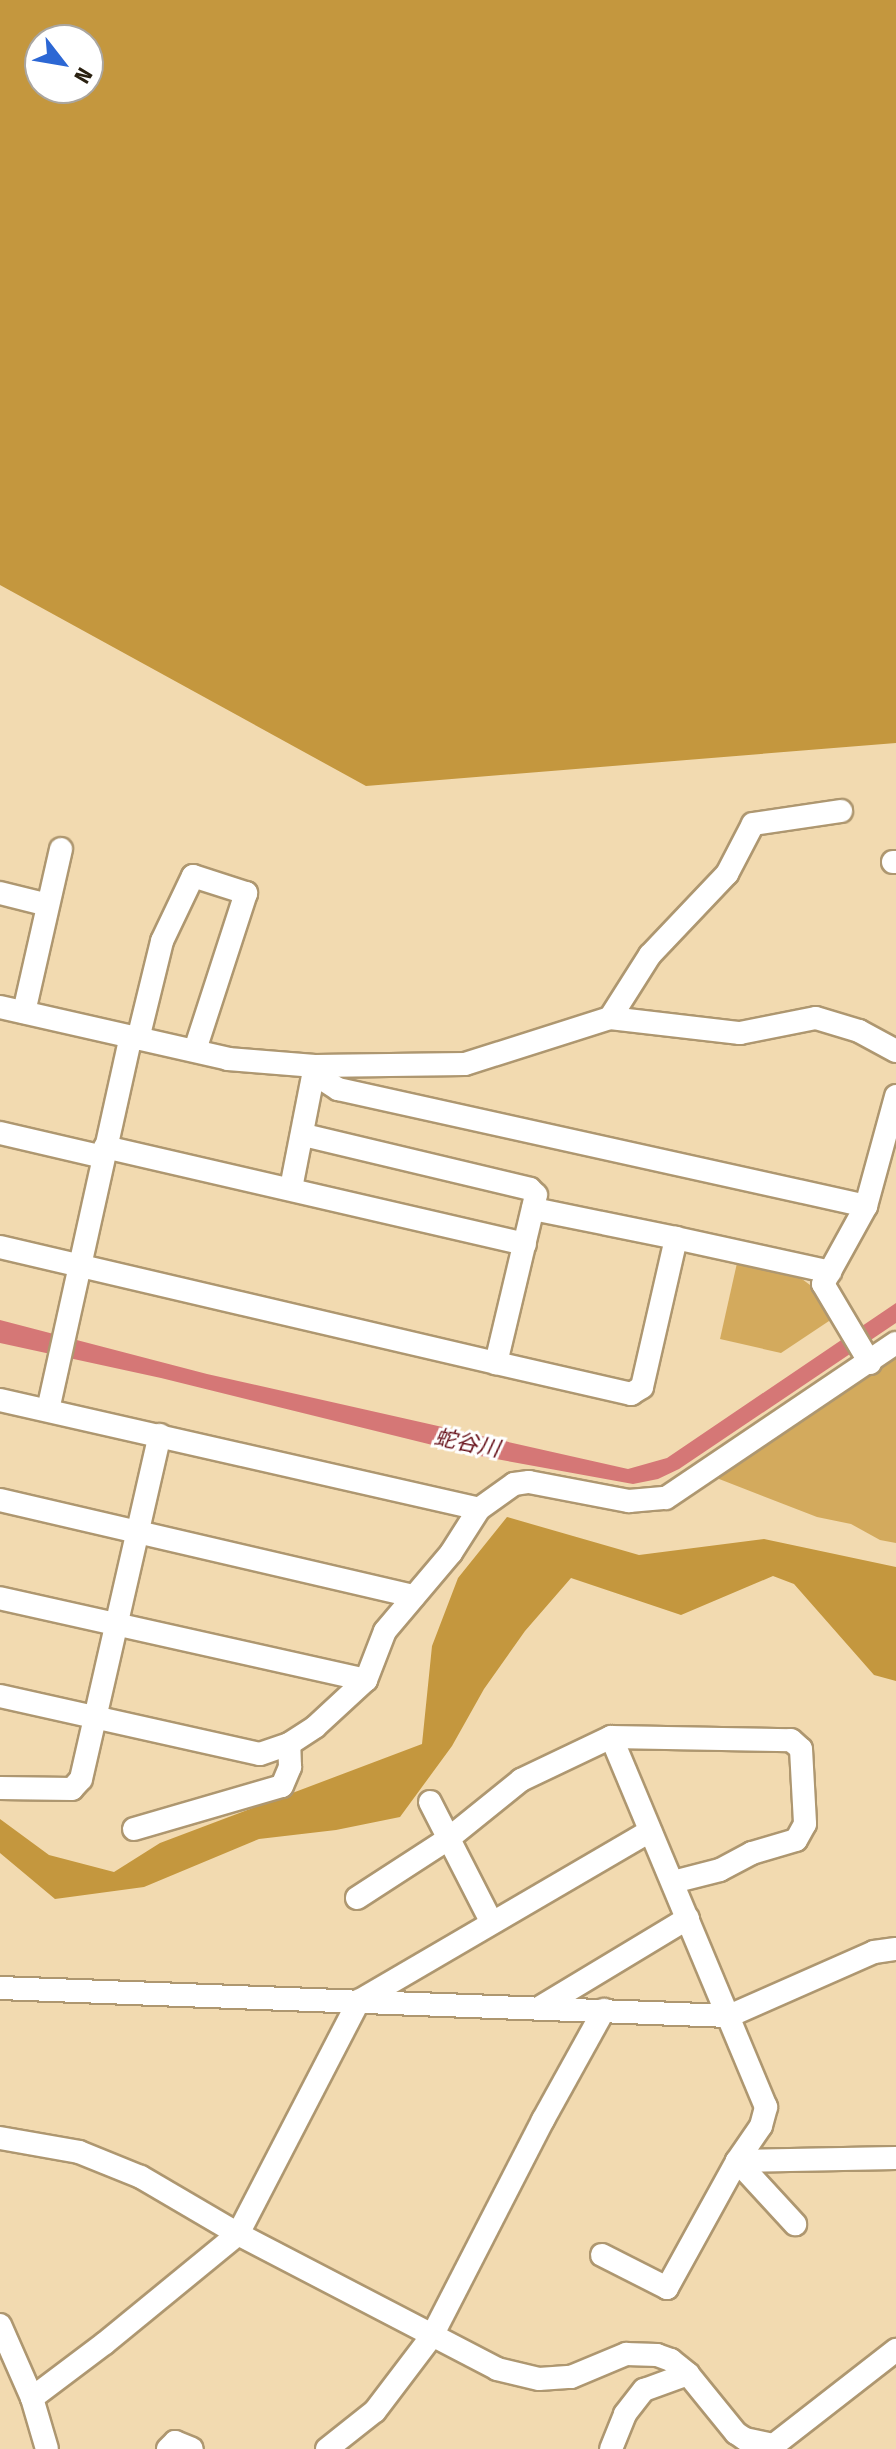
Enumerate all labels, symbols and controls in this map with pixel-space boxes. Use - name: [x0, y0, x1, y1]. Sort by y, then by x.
- north arrow: [24, 24, 104, 104]
- text: N: [68, 63, 98, 88]
- water label: 蛇谷川: [432, 1424, 502, 1462]

